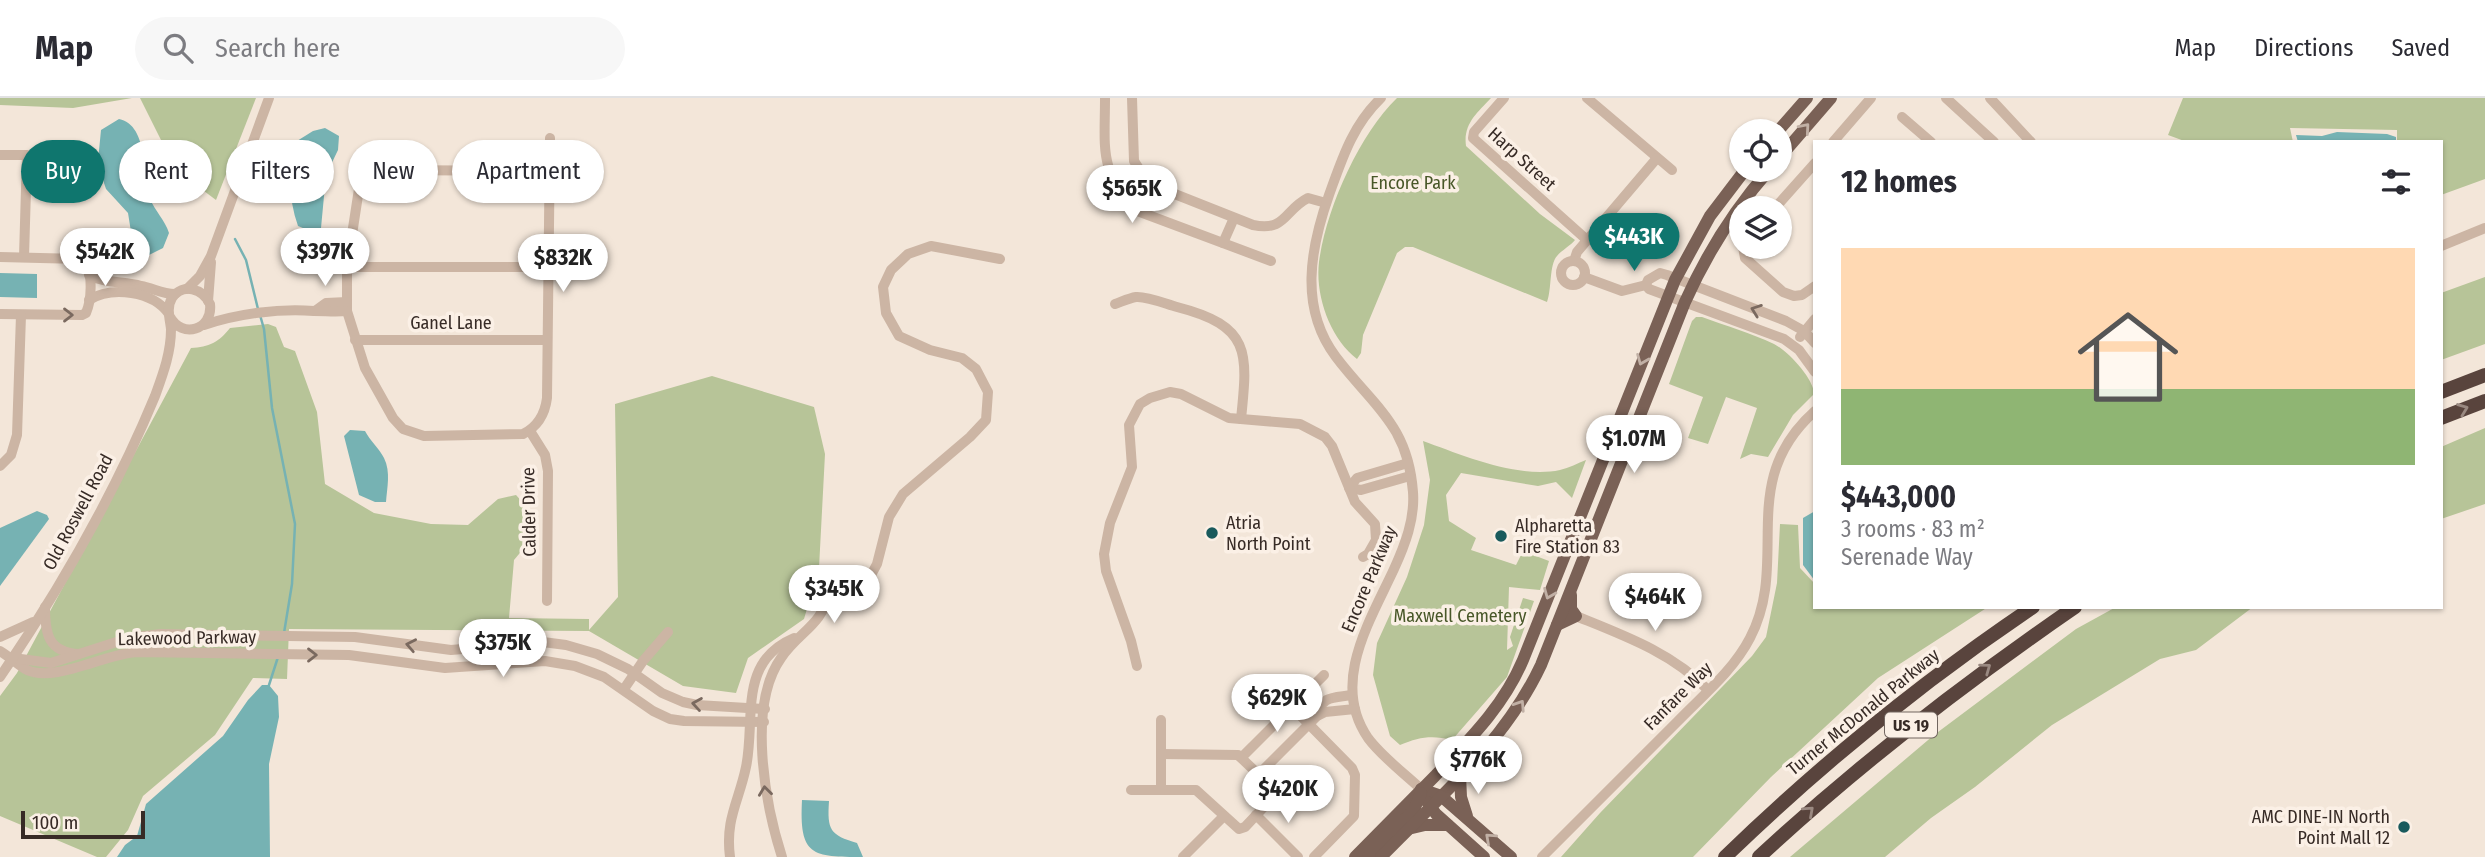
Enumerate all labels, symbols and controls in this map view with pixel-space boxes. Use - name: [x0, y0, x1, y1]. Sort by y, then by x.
- search box: [135, 17, 625, 80]
- text: Map: [35, 28, 93, 68]
- icon: search: [159, 29, 197, 67]
- text: Search here: [215, 33, 340, 64]
- text: Map: [2175, 34, 2216, 62]
- text: Directions: [2254, 34, 2353, 62]
- text: Saved: [2391, 34, 2450, 62]
- map controls: [1729, 119, 1792, 259]
- button: locate: [1729, 119, 1792, 182]
- street label: Harp Street: [1483, 123, 1561, 195]
- one-way arrow: [1797, 123, 1809, 136]
- chip: Buy: [21, 140, 105, 203]
- chip: Rent: [119, 140, 212, 203]
- chip: Filters: [226, 140, 334, 203]
- chip: New: [348, 140, 438, 203]
- chip: Apartment: [452, 140, 604, 203]
- icon: filters: [2377, 163, 2415, 201]
- text: 12 homes: [1841, 164, 1957, 200]
- pin: $565K: [1083, 166, 1181, 225]
- park label: Encore Park: [1370, 172, 1456, 194]
- text: $565K: [1102, 174, 1162, 202]
- button: layers: [1729, 196, 1792, 259]
- pin: $443K: [1585, 214, 1683, 273]
- text: $443K: [1604, 222, 1664, 250]
- pin: $542K: [56, 228, 154, 288]
- pin: $397K: [276, 228, 374, 288]
- pin: $832K: [514, 234, 612, 294]
- text: $542K: [76, 237, 134, 265]
- text: $397K: [297, 237, 353, 265]
- text: $832K: [534, 243, 592, 271]
- icon: home: [2065, 294, 2191, 420]
- one-way arrow: [1751, 304, 1763, 318]
- one-way arrow: [63, 307, 74, 323]
- street label: Ganel Lane: [410, 312, 492, 334]
- one-way arrow: [1637, 353, 1651, 365]
- one-way arrow: [2457, 404, 2469, 418]
- pin: $1.07M: [1577, 416, 1691, 475]
- text: $1.07M: [1602, 424, 1666, 452]
- street label: Old Roswell Road: [38, 450, 118, 574]
- street label: Calder Drive: [517, 467, 541, 557]
- text: $443,000: [1841, 479, 1956, 515]
- place label: Atria North Point: [1226, 512, 1311, 555]
- place label: Alpharetta Fire Station 83: [1515, 515, 1620, 558]
- text: 3 rooms · 83 m²: [1841, 515, 1985, 543]
- street label: Encore Parkway: [1337, 522, 1401, 636]
- marker: Atria North Point: [1204, 525, 1220, 541]
- marker: Alpharetta Fire Station 83: [1493, 528, 1509, 544]
- text: Serenade Way: [1841, 543, 1973, 571]
- pin: $345K: [785, 566, 883, 625]
- text: $345K: [805, 574, 863, 602]
- pin: $464K: [1606, 574, 1704, 633]
- text: $464K: [1625, 582, 1685, 610]
- one-way arrow: [1544, 587, 1558, 599]
- park label: Maxwell Cemetery: [1393, 605, 1527, 627]
- pin: $375K: [454, 620, 552, 679]
- street label: Lakewood Parkway: [118, 626, 256, 650]
- text: $375K: [475, 628, 531, 656]
- one-way arrow: [405, 638, 417, 653]
- street label: Turner McDonald Parkway: [1782, 644, 1944, 780]
- one-way arrow: [308, 647, 318, 663]
- street label: Fanfare Way: [1639, 657, 1717, 735]
- one-way arrow: [1979, 664, 1991, 677]
- pin: $629K: [1228, 674, 1326, 734]
- text: $629K: [1247, 683, 1307, 711]
- one-way arrow: [691, 697, 703, 712]
- one-way arrow: [1512, 699, 1525, 712]
- road number: US 19: [1885, 712, 1937, 738]
- pin: $776K: [1429, 736, 1527, 796]
- text: $776K: [1450, 745, 1506, 773]
- pin: $420K: [1239, 766, 1337, 825]
- text: $420K: [1258, 774, 1318, 802]
- one-way arrow: [758, 785, 773, 797]
- place label: AMC DINE-IN North Point Mall 12: [2252, 806, 2390, 849]
- one-way arrow: [1801, 807, 1814, 819]
- scale bar: [21, 808, 145, 840]
- text: 100 m: [32, 811, 78, 834]
- marker: AMC DINE-IN North Point Mall 12: [2396, 819, 2412, 835]
- one-way arrow: [1485, 834, 1498, 847]

